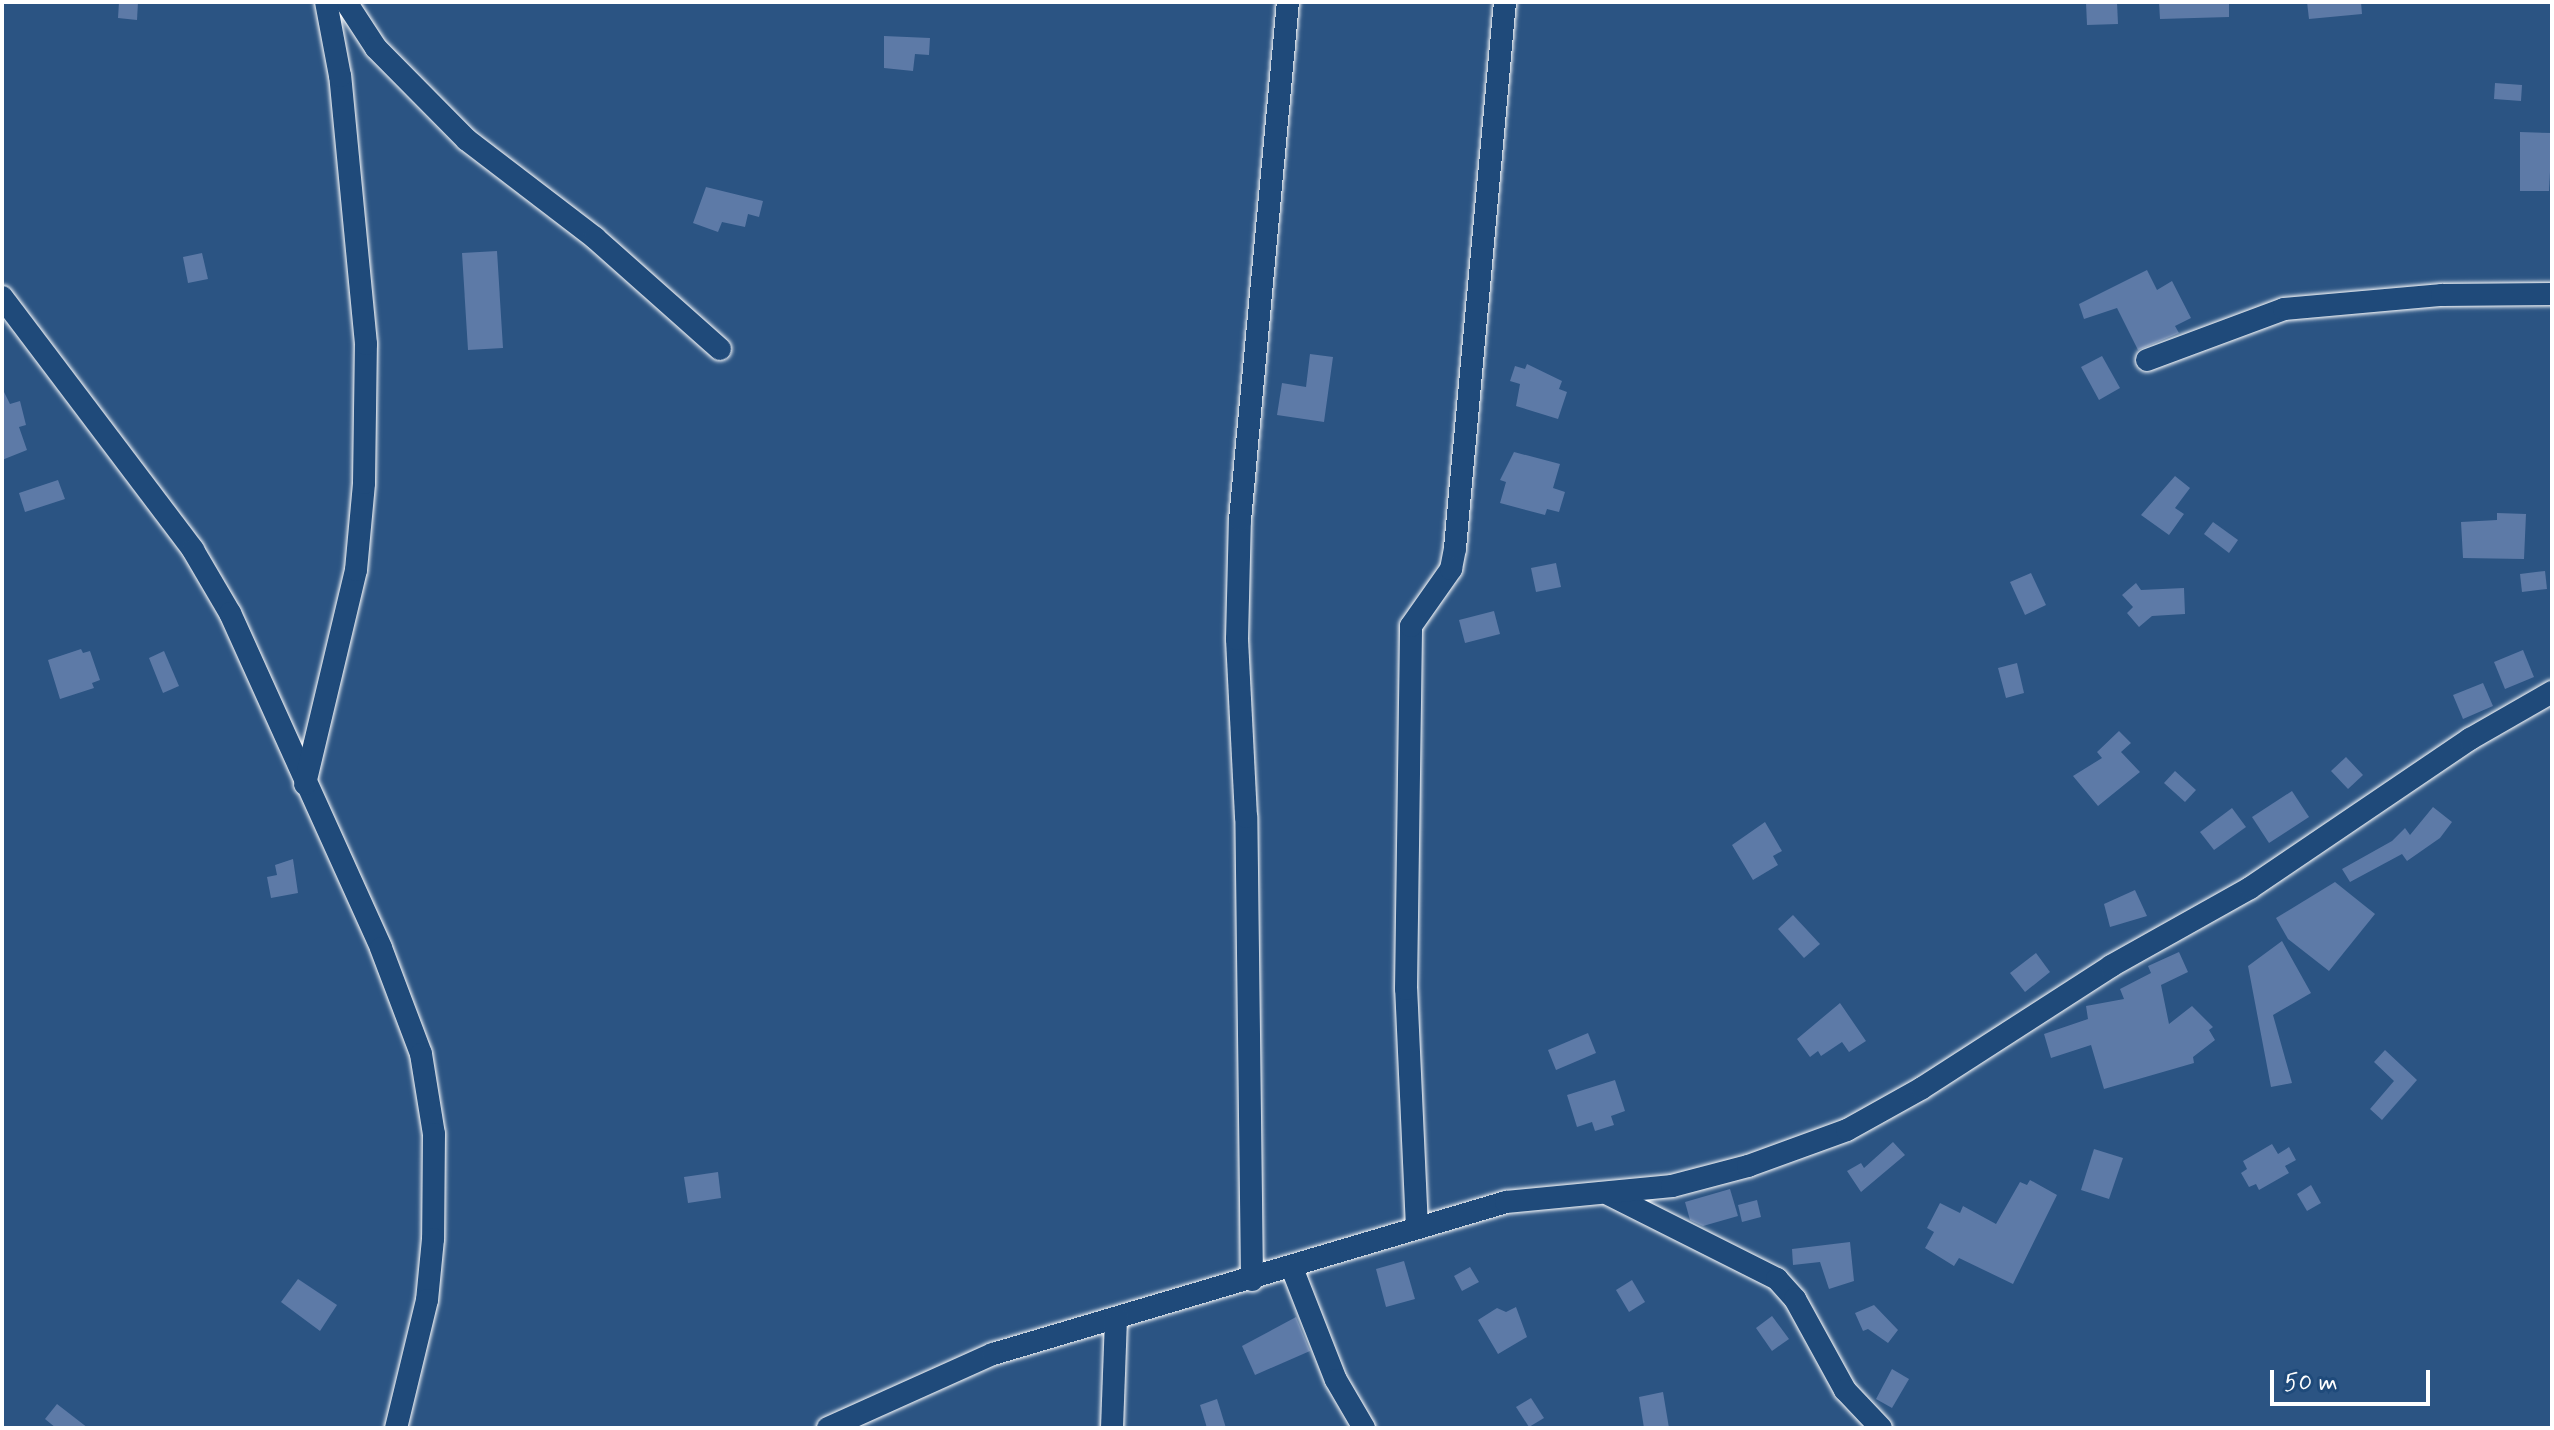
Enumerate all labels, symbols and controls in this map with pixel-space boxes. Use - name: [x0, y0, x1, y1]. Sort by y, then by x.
- scale bar: [2274, 1354, 2434, 1404]
- text: 50 m: [2284, 1368, 2338, 1399]

